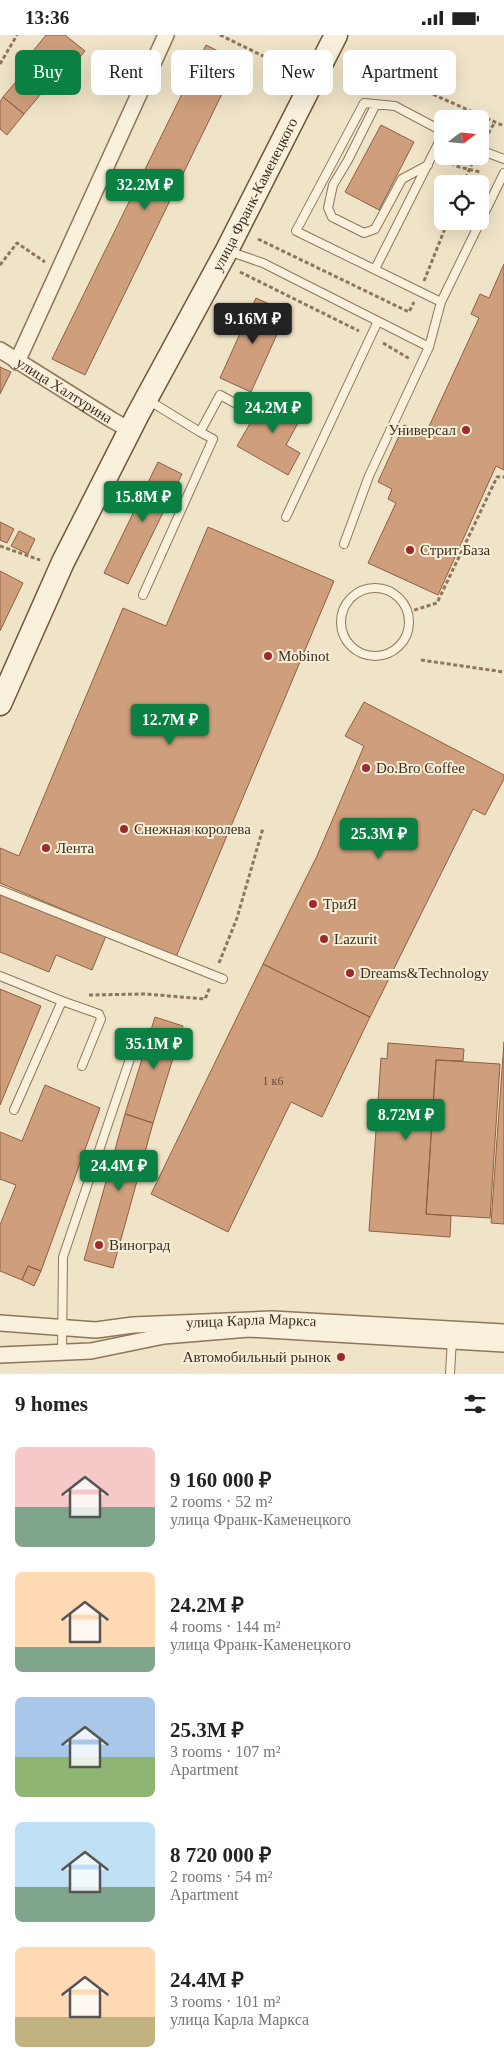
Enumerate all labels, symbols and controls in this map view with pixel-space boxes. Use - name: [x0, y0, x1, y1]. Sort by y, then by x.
- text: 13:36: [25, 7, 69, 28]
- chip: Buy: [15, 50, 81, 95]
- chip: Rent: [91, 50, 161, 95]
- chip: Filters: [171, 50, 253, 95]
- chip: New: [263, 50, 333, 95]
- chip: Apartment: [343, 50, 456, 95]
- north arrow: [434, 110, 489, 165]
- map controls: [434, 110, 489, 230]
- street label: улица Франк-Каменецкого: [209, 115, 301, 274]
- pin: 32.2M ₽: [99, 169, 191, 211]
- button: locate: [434, 175, 489, 230]
- text: 32.2M ₽: [117, 176, 173, 193]
- pin: 9.16M ₽: [207, 303, 299, 345]
- text: 9.16M ₽: [225, 310, 281, 327]
- street label: улица Халтурина: [14, 354, 116, 426]
- pin: 24.2M ₽: [227, 391, 319, 434]
- text: 24.2M ₽: [245, 399, 301, 416]
- place label: Универсал: [388, 422, 457, 438]
- marker: Универсал: [460, 424, 472, 436]
- pin: 15.8M ₽: [97, 481, 189, 523]
- text: 15.8M ₽: [115, 488, 171, 505]
- place label: Стрит База: [420, 542, 491, 558]
- marker: Стрит База: [404, 544, 416, 556]
- place label: Mobinot: [278, 648, 331, 664]
- marker: Mobinot: [262, 650, 274, 662]
- pin: 12.7M ₽: [124, 703, 216, 746]
- text: 12.7M ₽: [142, 711, 198, 728]
- place label: Do.Bro Coffee: [376, 760, 465, 776]
- marker: Do.Bro Coffee: [360, 762, 372, 774]
- pin: 25.3M ₽: [333, 817, 425, 860]
- place label: Снежная королева: [134, 821, 251, 837]
- marker: Снежная королева: [118, 823, 130, 835]
- text: 25.3M ₽: [351, 825, 407, 842]
- place label: Лента: [56, 840, 94, 856]
- marker: Лента: [40, 842, 52, 854]
- place label: ТриЯ: [323, 896, 357, 912]
- marker: ТриЯ: [307, 898, 319, 910]
- place label: Lazurit: [334, 931, 378, 947]
- marker: Lazurit: [318, 933, 330, 945]
- place label: Dreams&Technology: [360, 965, 489, 981]
- marker: Dreams&Technology: [344, 967, 356, 979]
- pin: 35.1M ₽: [108, 1027, 200, 1070]
- text: 35.1M ₽: [126, 1035, 182, 1052]
- house number: 1 к6: [263, 1074, 283, 1088]
- pin: 8.72M ₽: [360, 1099, 452, 1141]
- text: 8.72M ₽: [378, 1106, 434, 1123]
- pin: 24.4M ₽: [73, 1149, 165, 1192]
- text: 24.4M ₽: [91, 1157, 147, 1174]
- place label: Виноград: [109, 1237, 171, 1253]
- marker: Виноград: [93, 1239, 105, 1251]
- street label: улица Карла Маркса: [186, 1311, 317, 1331]
- place label: Автомобильный рынок: [183, 1349, 332, 1365]
- marker: Автомобильный рынок: [335, 1351, 347, 1363]
- icon: filters: [461, 1390, 489, 1418]
- text: 9 homes: [15, 1392, 88, 1416]
- icon: home: [55, 1467, 115, 1527]
- text: 9 160 000 ₽: [170, 1468, 271, 1492]
- text: 2 rooms · 52 m²: [170, 1493, 273, 1510]
- text: улица Франк-Каменецкого: [170, 1511, 351, 1528]
- icon: home: [55, 1592, 115, 1652]
- text: 24.2M ₽: [170, 1593, 244, 1617]
- text: 4 rooms · 144 m²: [170, 1618, 281, 1635]
- text: улица Франк-Каменецкого: [170, 1636, 351, 1653]
- icon: home: [55, 1717, 115, 1777]
- text: 25.3M ₽: [170, 1718, 244, 1742]
- text: 3 rooms · 107 m²: [170, 1743, 281, 1760]
- text: Apartment: [170, 1761, 238, 1778]
- icon: home: [55, 1842, 115, 1902]
- text: 8 720 000 ₽: [170, 1843, 271, 1867]
- text: 2 rooms · 54 m²: [170, 1868, 273, 1885]
- text: Apartment: [170, 1886, 238, 1903]
- icon: home: [55, 1967, 115, 2027]
- text: 24.4M ₽: [170, 1968, 244, 1992]
- text: 3 rooms · 101 m²: [170, 1993, 281, 2010]
- text: улица Карла Маркса: [170, 2011, 309, 2028]

